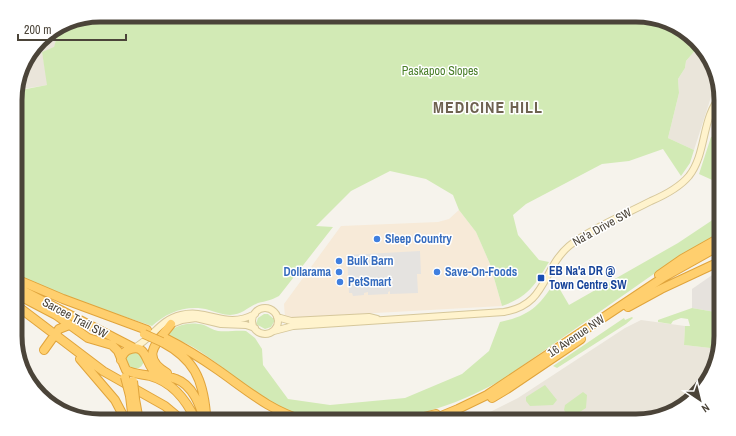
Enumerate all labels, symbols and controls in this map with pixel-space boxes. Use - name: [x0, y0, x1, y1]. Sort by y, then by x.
- scale bar: [18, 16, 126, 42]
- text: 200 m: [24, 22, 51, 38]
- park label: Paskapoo Slopes: [402, 63, 478, 79]
- district label: MEDICINE HILL: [433, 96, 543, 118]
- street label: Na'a Drive SW: [570, 204, 635, 250]
- place label: Sleep Country: [385, 231, 452, 247]
- marker: Sleep Country: [372, 234, 382, 244]
- place label: Bulk Barn: [347, 253, 393, 269]
- marker: Bulk Barn: [334, 256, 344, 266]
- place label: EB Na'a DR @ Town Centre SW: [549, 263, 627, 293]
- place label: Dollarama: [283, 264, 332, 280]
- place label: Save-On-Foods: [445, 264, 518, 280]
- marker: Dollarama: [334, 267, 344, 277]
- marker: Save-On-Foods: [432, 267, 442, 277]
- marker: EB Na'a DR @ Town Centre SW: [536, 273, 546, 283]
- place label: PetSmart: [348, 274, 392, 290]
- marker: PetSmart: [335, 277, 345, 287]
- street label: Sarcee Trail SW: [40, 294, 111, 342]
- street label: 16 Avenue NW: [544, 311, 608, 361]
- north arrow: [680, 380, 720, 420]
- text: N: [699, 401, 712, 416]

